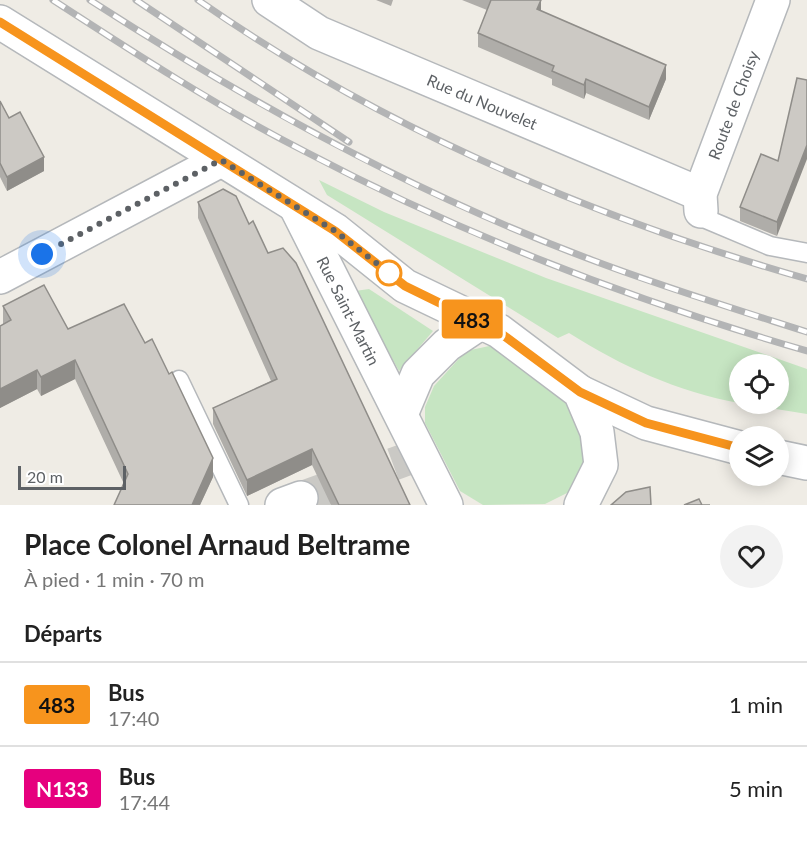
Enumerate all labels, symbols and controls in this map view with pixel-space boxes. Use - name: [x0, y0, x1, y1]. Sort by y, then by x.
- street label: Route de Choisy: [704, 47, 762, 162]
- street label: Rue du Nouvelet: [424, 70, 540, 133]
- your location: [27, 239, 57, 269]
- street label: Rue Saint-Martin: [313, 253, 384, 368]
- unlabelled marker: [376, 260, 402, 286]
- line badge: 483: [438, 300, 506, 338]
- text: 483: [454, 307, 490, 332]
- map controls: [729, 354, 789, 486]
- button: locate: [729, 354, 789, 414]
- button: layers: [729, 426, 789, 486]
- scale bar: [18, 463, 126, 490]
- text: 20 m: [27, 467, 63, 486]
- button: heart: [720, 525, 783, 588]
- text: Place Colonel Arnaud Beltrame: [24, 527, 410, 561]
- text: À pied · 1 min · 70 m: [24, 567, 205, 591]
- text: Départs: [24, 620, 102, 647]
- text: Bus: [108, 679, 144, 706]
- text: 1 min: [729, 691, 783, 718]
- text: 483: [39, 692, 75, 717]
- text: 17:40: [108, 706, 159, 730]
- text: Bus: [119, 763, 155, 790]
- text: 5 min: [729, 775, 783, 802]
- text: N133: [36, 776, 89, 801]
- text: 17:44: [119, 790, 170, 814]

